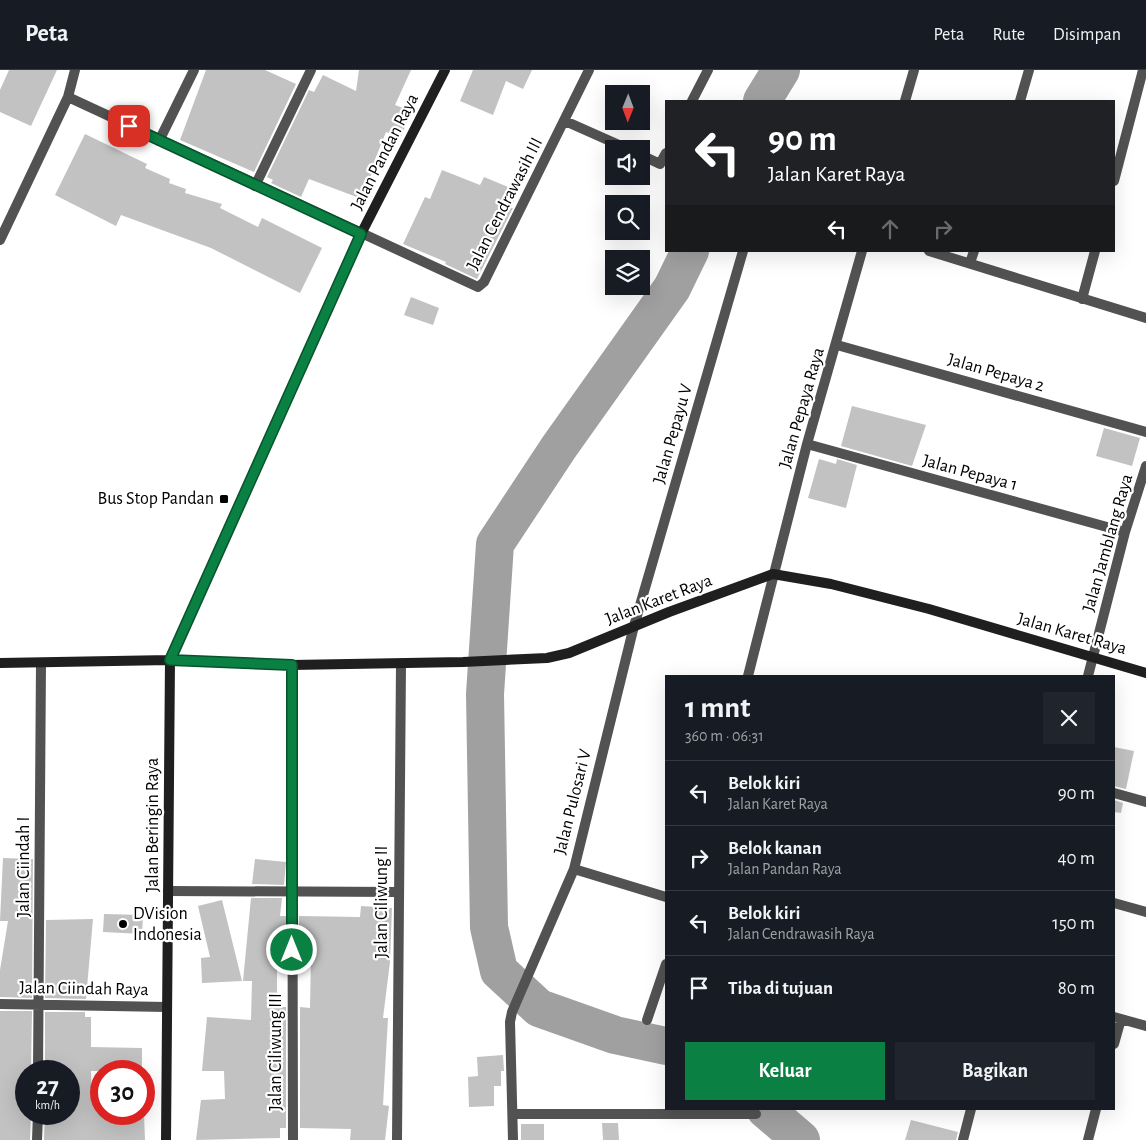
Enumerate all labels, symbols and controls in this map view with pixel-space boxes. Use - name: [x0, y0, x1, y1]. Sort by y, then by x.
- text: Peta: [25, 22, 69, 46]
- text: Peta: [933, 26, 964, 44]
- text: Rute: [992, 26, 1025, 44]
- text: Disimpan: [1053, 26, 1121, 44]
- north arrow: [605, 85, 650, 130]
- map controls: [605, 85, 650, 295]
- street label: Jalan Pandan Raya: [348, 91, 422, 213]
- pin: [108, 105, 150, 147]
- icon: arrive: [115, 112, 143, 140]
- icon: left: [685, 120, 750, 185]
- text: 90 m: [768, 122, 837, 157]
- street label: Jalan Cendrawasih III: [464, 135, 546, 273]
- button: sound: [605, 140, 650, 185]
- text: Jalan Karet Raya: [768, 163, 905, 185]
- button: search: [605, 195, 650, 240]
- icon: left: [823, 215, 851, 243]
- icon: ahead: [876, 215, 904, 243]
- icon: right: [929, 215, 957, 243]
- button: layers: [605, 250, 650, 295]
- street label: Jalan Pepaya Raya: [776, 346, 828, 470]
- street label: Jalan Pepaya 2: [946, 351, 1046, 395]
- street label: Jalan Pepayu V: [650, 381, 696, 486]
- street label: Jalan Pepaya 1: [921, 452, 1019, 494]
- street label: Jalan Jamblang Raya: [1080, 472, 1136, 614]
- place label: Bus Stop Pandan: [98, 490, 214, 508]
- marker: Bus Stop Pandan: [218, 493, 230, 505]
- street label: Jalan Karet Raya: [603, 571, 715, 629]
- street label: Jalan Karet Raya: [1015, 610, 1129, 658]
- button: close: [1043, 692, 1095, 744]
- text: 1 mnt: [685, 693, 750, 723]
- text: 360 m · 06:31: [685, 728, 764, 744]
- street label: Jalan Pulosari V: [551, 747, 595, 857]
- street label: Jalan Beringin Raya: [144, 758, 162, 892]
- text: Belok kiri: [728, 774, 800, 793]
- icon: left: [685, 779, 713, 807]
- text: 90 m: [1058, 784, 1095, 803]
- text: Jalan Karet Raya: [728, 796, 828, 812]
- street label: Jalan Ciindah I: [15, 817, 33, 917]
- text: Belok kanan: [728, 839, 822, 858]
- icon: right: [685, 844, 713, 872]
- street label: Jalan Ciliwung II: [373, 846, 391, 958]
- text: 40 m: [1057, 849, 1095, 868]
- text: Jalan Pandan Raya: [728, 861, 842, 877]
- text: Belok kiri: [728, 904, 800, 923]
- place label: DVision Indonesia: [133, 905, 202, 944]
- icon: left: [685, 909, 713, 937]
- text: 150 m: [1052, 914, 1095, 933]
- marker: DVision Indonesia: [117, 918, 129, 930]
- position arrow: [265, 923, 317, 975]
- text: Jalan Cendrawasih Raya: [728, 926, 875, 942]
- icon: arrive: [685, 974, 713, 1002]
- street label: Jalan Ciindah Raya: [19, 979, 149, 999]
- text: Tiba di tujuan: [728, 979, 833, 998]
- text: 80 m: [1058, 979, 1095, 998]
- street label: Jalan Ciliwung III: [267, 993, 285, 1111]
- button: Keluar: [685, 1042, 885, 1100]
- button: Bagikan: [895, 1042, 1095, 1100]
- speed limit sign: 30: [90, 1060, 155, 1125]
- text: 27: [36, 1074, 59, 1099]
- text: km/h: [35, 1099, 60, 1111]

